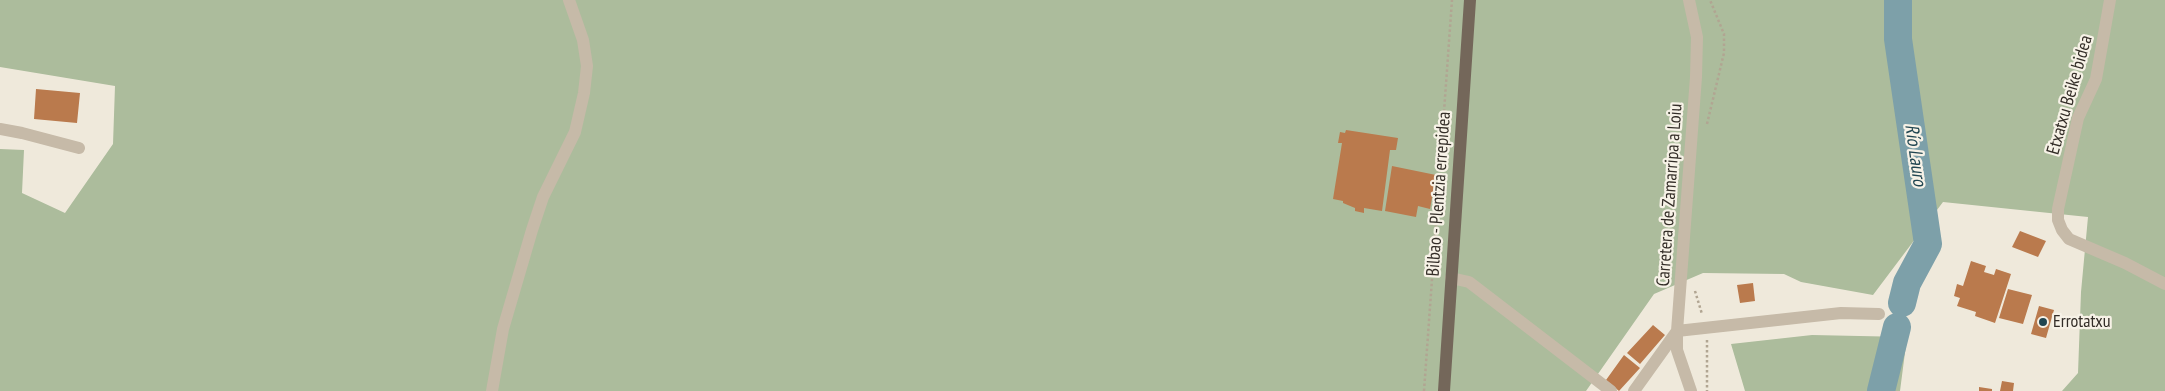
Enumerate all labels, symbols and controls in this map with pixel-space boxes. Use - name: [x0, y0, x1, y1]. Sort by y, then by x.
- street label: Etxatxu Beike bidea: [2043, 33, 2097, 157]
- street label: Carretera de Zamarripa a Loiu: [1653, 103, 1687, 287]
- street label: Bilbao - Plentzia errepidea: [1422, 111, 1456, 277]
- water label: Río Lauro: [1899, 123, 1931, 187]
- place label: Errotatxu: [2053, 311, 2110, 333]
- marker: Errotatxu: [2037, 316, 2049, 328]

